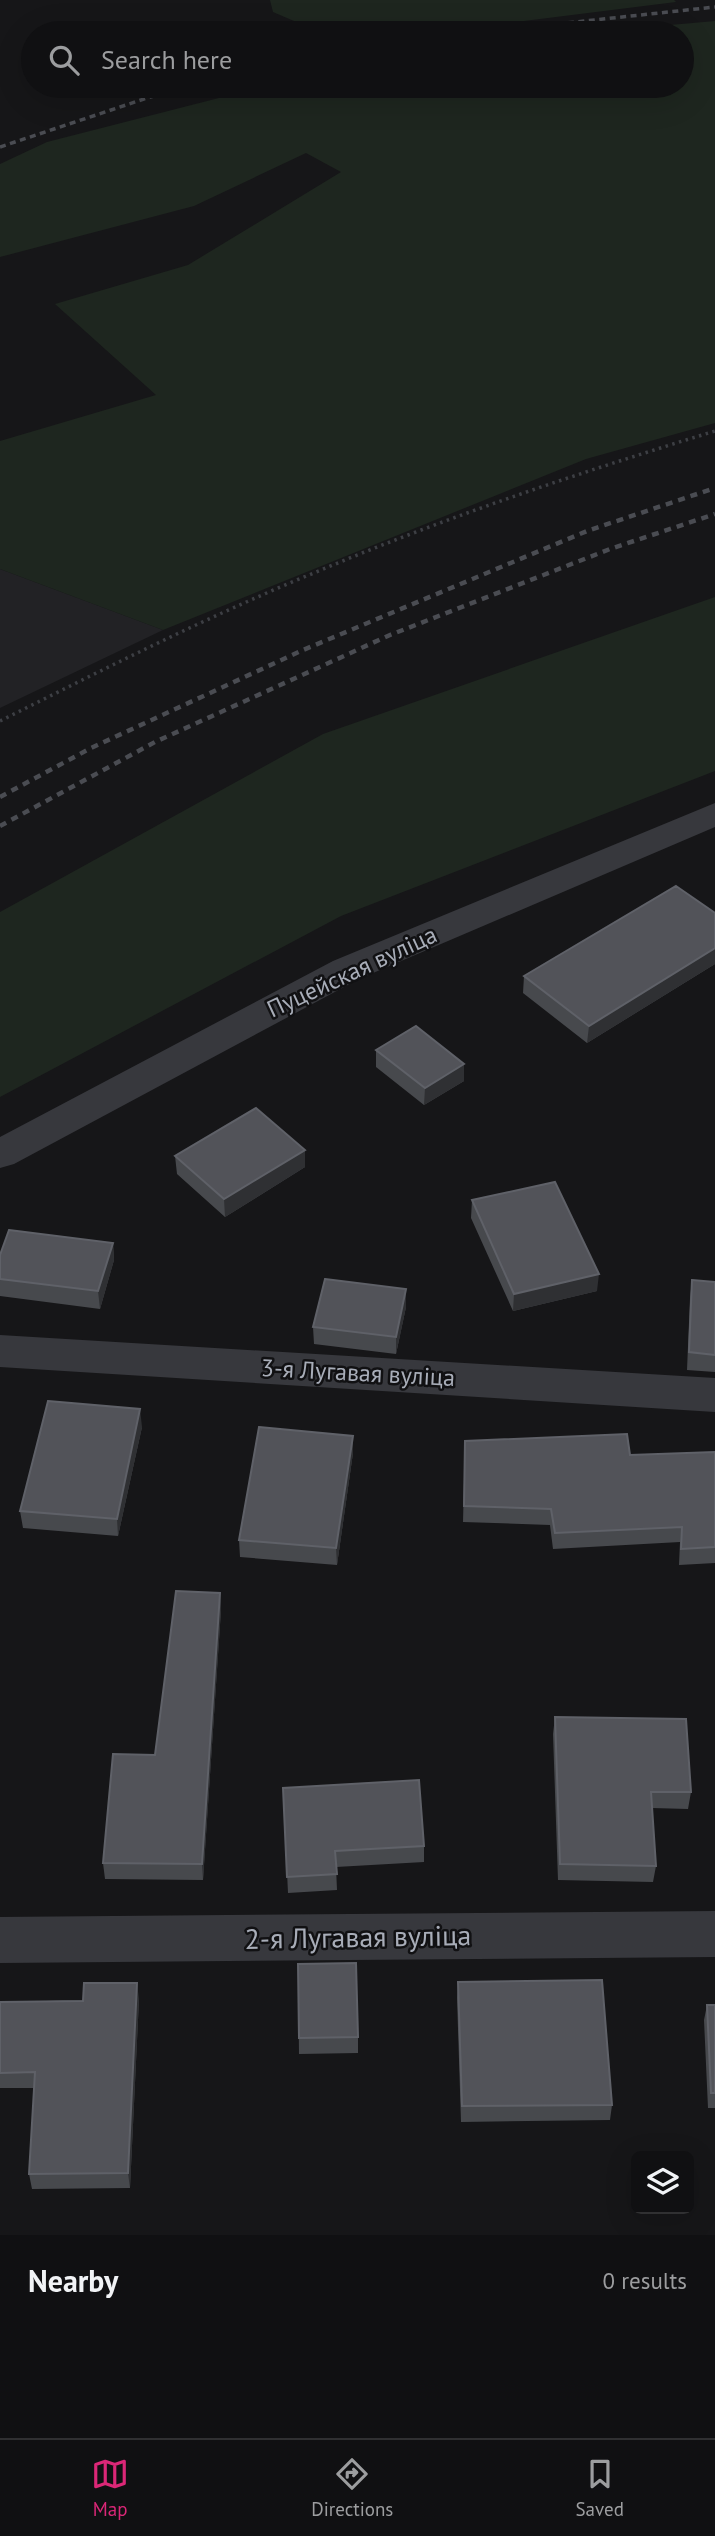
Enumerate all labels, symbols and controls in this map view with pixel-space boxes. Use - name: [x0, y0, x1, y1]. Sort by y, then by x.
- search box: [21, 21, 694, 98]
- icon: search: [45, 41, 83, 79]
- text: Search here: [101, 43, 232, 76]
- street label: Пуцейская вуліца: [262, 919, 442, 1024]
- street label: 3-я Лугавая вуліца: [260, 1352, 456, 1393]
- street label: 2-я Лугавая вуліца: [244, 1916, 472, 1957]
- map controls: [631, 2151, 694, 2214]
- button: layers: [631, 2151, 694, 2214]
- text: Nearby: [28, 2261, 118, 2300]
- text: 0 results: [603, 2266, 687, 2295]
- tab: Map: [91, 2455, 129, 2521]
- tab: Directions: [311, 2455, 393, 2521]
- tab: Saved: [576, 2455, 624, 2521]

